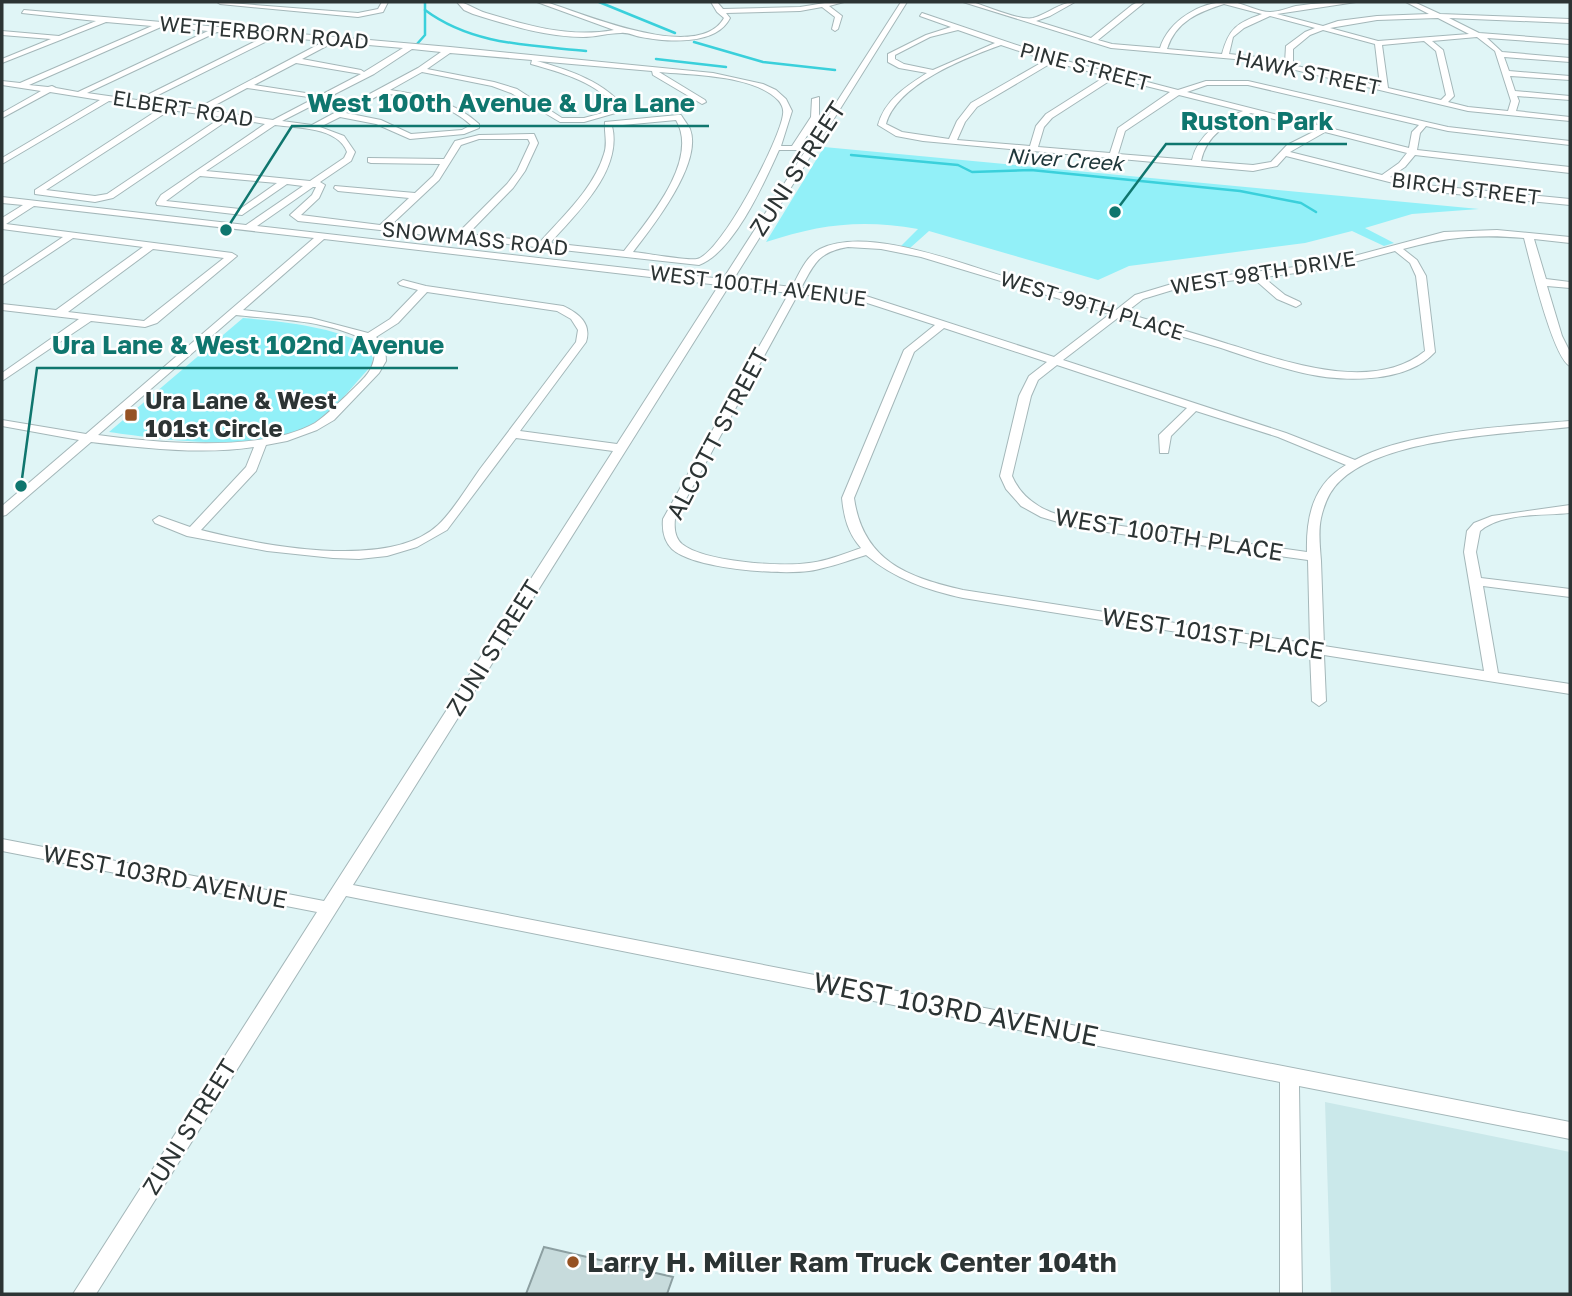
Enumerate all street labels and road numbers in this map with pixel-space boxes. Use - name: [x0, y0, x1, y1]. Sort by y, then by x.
- street label: WETTERBORN ROAD: [158, 10, 370, 54]
- street label: PINE STREET: [1017, 36, 1153, 96]
- street label: HAWK STREET: [1233, 44, 1383, 100]
- street label: ELBERT ROAD: [111, 84, 255, 132]
- street label: ZUNI STREET: [743, 95, 851, 241]
- street label: BIRCH STREET: [1390, 166, 1542, 210]
- street label: SNOWMASS ROAD: [381, 215, 570, 261]
- street label: WEST 98TH DRIVE: [1169, 245, 1357, 299]
- street label: WEST 100TH AVENUE: [648, 259, 868, 311]
- street label: WEST 99TH PLACE: [997, 265, 1188, 345]
- street label: ALCOTT STREET: [659, 343, 774, 524]
- street label: WEST 100TH PLACE: [1053, 501, 1286, 566]
- street label: ZUNI STREET: [440, 574, 546, 720]
- street label: WEST 101ST PLACE: [1100, 601, 1326, 664]
- street label: WEST 103RD AVENUE: [41, 838, 290, 913]
- street label: WEST 103RD AVENUE: [811, 965, 1101, 1052]
- street label: ZUNI STREET: [136, 1053, 242, 1199]

